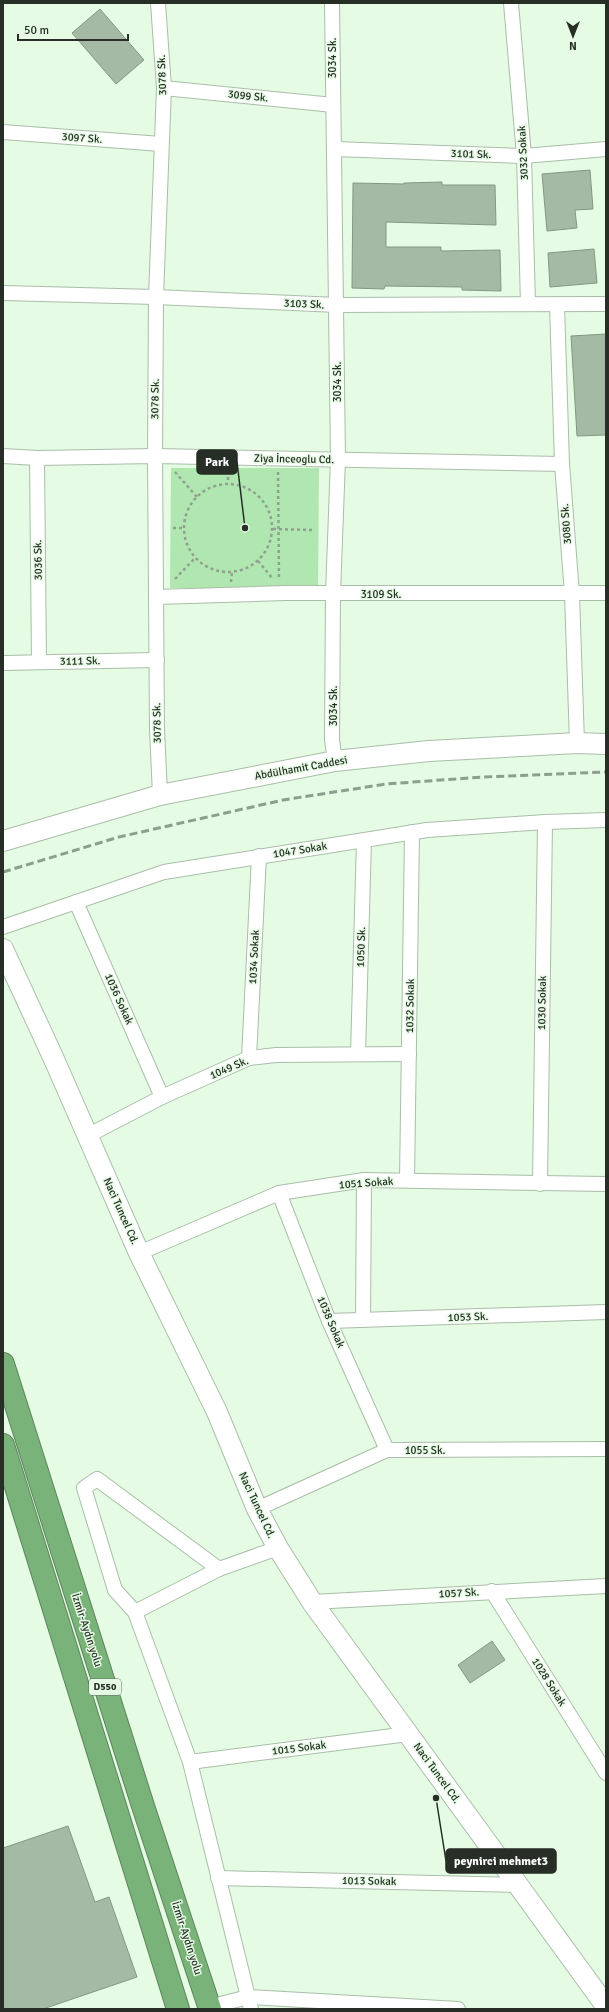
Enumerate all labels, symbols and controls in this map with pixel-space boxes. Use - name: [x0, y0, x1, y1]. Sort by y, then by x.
- scale bar: [18, 16, 128, 42]
- north arrow: [553, 16, 593, 56]
- text: 50 m: [24, 23, 49, 38]
- street label: 3034 Sk.: [326, 38, 339, 78]
- text: N: [569, 39, 577, 52]
- street label: 3078 Sk.: [155, 54, 169, 96]
- street label: 3099 Sk.: [227, 87, 269, 105]
- street label: 3032 Sokak: [515, 125, 531, 181]
- street label: 3097 Sk.: [61, 130, 103, 146]
- street label: 3101 Sk.: [450, 147, 492, 161]
- street label: 3103 Sk.: [283, 296, 325, 312]
- street label: 3034 Sk.: [331, 362, 344, 402]
- street label: 3078 Sk.: [148, 378, 162, 419]
- callout: Park: [197, 450, 237, 474]
- street label: Ziya İnceoglu Cd.: [254, 451, 334, 466]
- text: Park: [205, 455, 230, 470]
- street label: 3080 Sk.: [558, 503, 574, 545]
- street label: 3036 Sk.: [31, 539, 45, 580]
- street label: 3109 Sk.: [361, 588, 401, 601]
- street label: 3111 Sk.: [60, 654, 101, 668]
- street label: 3034 Sk.: [327, 686, 340, 726]
- street label: 3078 Sk.: [150, 702, 164, 743]
- street label: Abdülhamit Caddesi: [253, 753, 349, 783]
- street label: 1047 Sokak: [272, 839, 328, 861]
- street label: 1050 Sk.: [354, 926, 368, 968]
- street label: 1034 Sokak: [246, 929, 262, 985]
- street label: 1036 Sokak: [102, 971, 136, 1027]
- street label: 1030 Sokak: [535, 975, 549, 1030]
- street label: 1032 Sokak: [403, 978, 417, 1033]
- street label: 1049 Sk.: [208, 1054, 250, 1082]
- street label: 1051 Sokak: [338, 1175, 394, 1191]
- street label: Naci Tuncel Cd.: [100, 1176, 142, 1247]
- street label: 1038 Sokak: [314, 1294, 348, 1350]
- street label: 1053 Sk.: [447, 1310, 489, 1324]
- street label: 1055 Sk.: [405, 1444, 445, 1457]
- street label: Naci Tuncel Cd.: [236, 1470, 278, 1540]
- street label: 1057 Sk.: [438, 1585, 480, 1601]
- street label: İzmir-Aydın yolu: [69, 1591, 106, 1668]
- street label: 1028 Sokak: [529, 1655, 569, 1709]
- road number: D550: [89, 1679, 121, 1695]
- street label: 1015 Sokak: [271, 1738, 327, 1758]
- street label: Naci Tuncel Cd.: [411, 1740, 463, 1806]
- callout: peynirci mehmet3: [446, 1849, 556, 1873]
- text: peynirci mehmet3: [454, 1854, 548, 1869]
- street label: 1013 Sokak: [342, 1874, 397, 1888]
- street label: İzmir-Aydın yolu: [169, 1899, 206, 1976]

